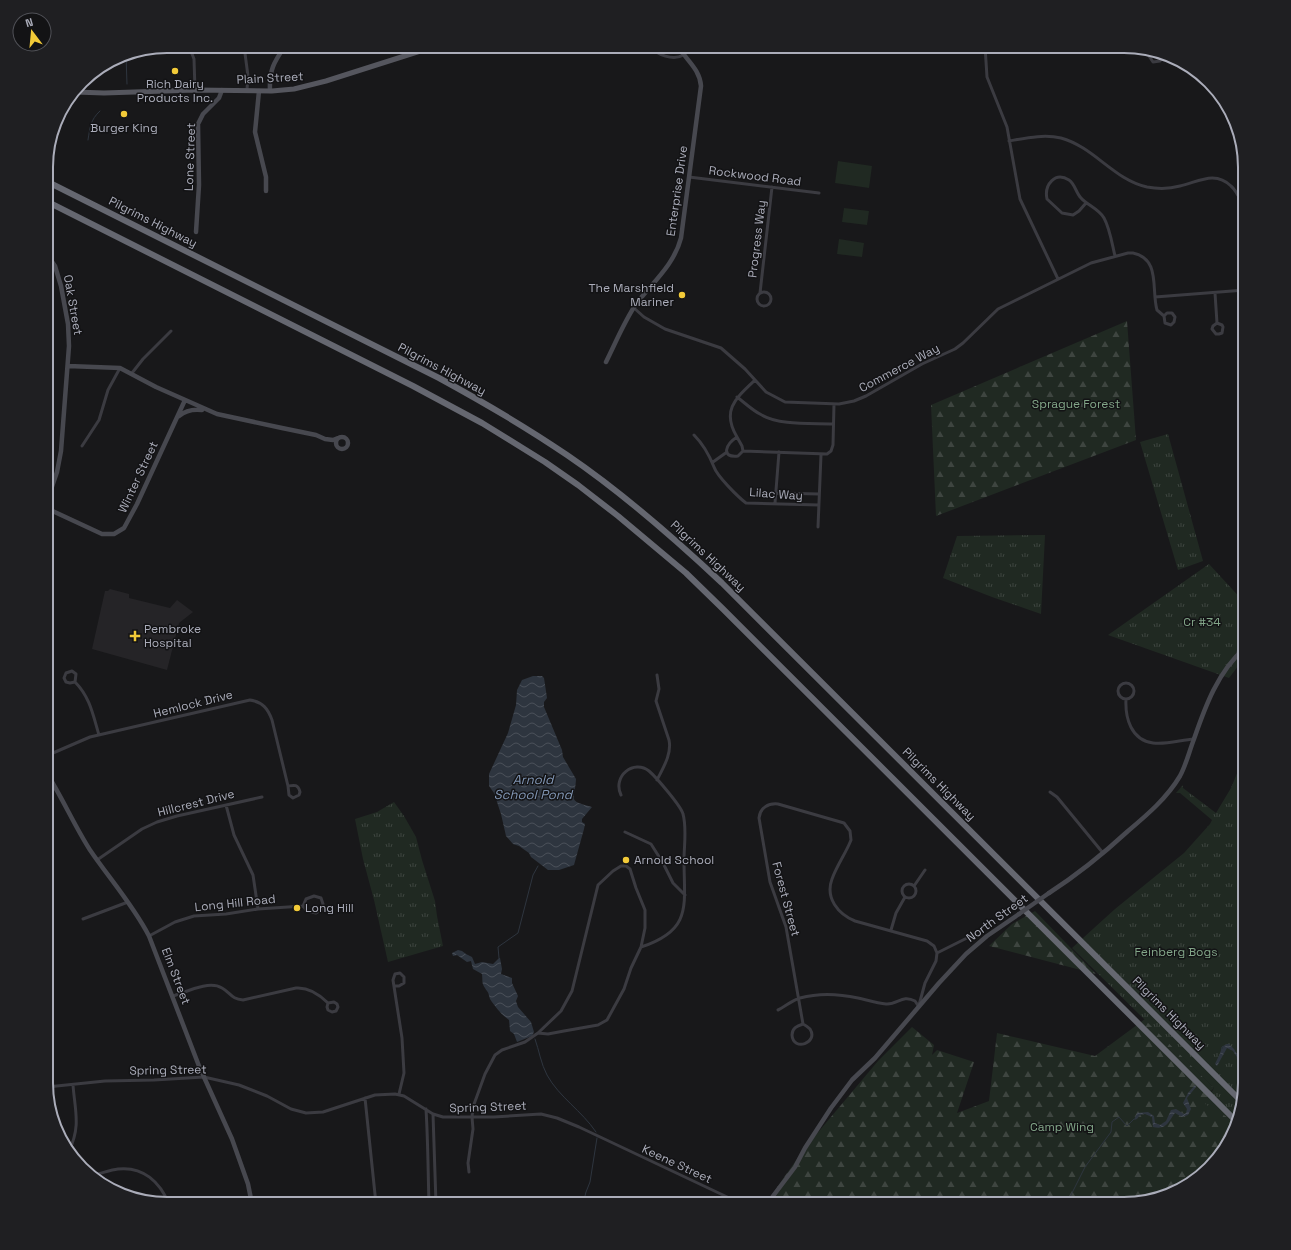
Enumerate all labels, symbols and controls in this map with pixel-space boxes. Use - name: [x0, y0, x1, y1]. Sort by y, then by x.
- north arrow: [12, 12, 52, 52]
- text: N: [24, 15, 35, 30]
- marker: Rich Dairy Products Inc.: [170, 66, 180, 76]
- street label: Plain Street: [236, 68, 304, 88]
- place label: Rich Dairy Products Inc.: [137, 76, 213, 106]
- marker: Burger King: [119, 109, 129, 119]
- place label: Burger King: [90, 120, 158, 136]
- street label: Lone Street: [181, 123, 199, 191]
- street label: Enterprise Drive: [663, 145, 691, 237]
- street label: Rockwood Road: [708, 162, 802, 190]
- street label: Pilgrims Highway: [106, 193, 200, 251]
- street label: Progress Way: [744, 199, 770, 279]
- street label: Oak Street: [60, 274, 86, 336]
- place label: The Marshfield Mariner: [588, 280, 674, 310]
- marker: The Marshfield Mariner: [677, 290, 687, 300]
- street label: Pilgrims Highway: [395, 339, 489, 399]
- street label: Commerce Way: [856, 340, 942, 396]
- park label: Sprague Forest: [1032, 396, 1120, 412]
- street label: Winter Street: [114, 439, 162, 515]
- street label: Lilac Way: [749, 484, 803, 504]
- street label: Pilgrims Highway: [667, 517, 749, 595]
- park label: Cr #34: [1183, 614, 1221, 630]
- place label: Pembroke Hospital: [144, 621, 201, 651]
- marker: Pembroke Hospital: [129, 630, 141, 642]
- street label: Hemlock Drive: [152, 686, 234, 722]
- street label: Pilgrims Highway: [899, 744, 979, 824]
- water label: Arnold School Pond: [494, 771, 574, 803]
- street label: Hillcrest Drive: [156, 786, 236, 820]
- place label: Arnold School: [634, 852, 714, 868]
- marker: Arnold School: [621, 855, 631, 865]
- street label: Forest Street: [768, 860, 804, 938]
- street label: North Street: [963, 890, 1031, 946]
- street label: Long Hill Road: [194, 891, 276, 915]
- place label: Long Hill: [305, 900, 354, 916]
- marker: Long Hill: [292, 903, 302, 913]
- park label: Feinberg Bogs: [1134, 944, 1218, 960]
- street label: Elm Street: [158, 945, 194, 1007]
- street label: Pilgrims Highway: [1129, 973, 1209, 1053]
- street label: Spring Street: [129, 1061, 207, 1079]
- street label: Spring Street: [449, 1098, 527, 1116]
- park label: Camp Wing: [1030, 1119, 1094, 1135]
- street label: Keene Street: [639, 1141, 715, 1187]

